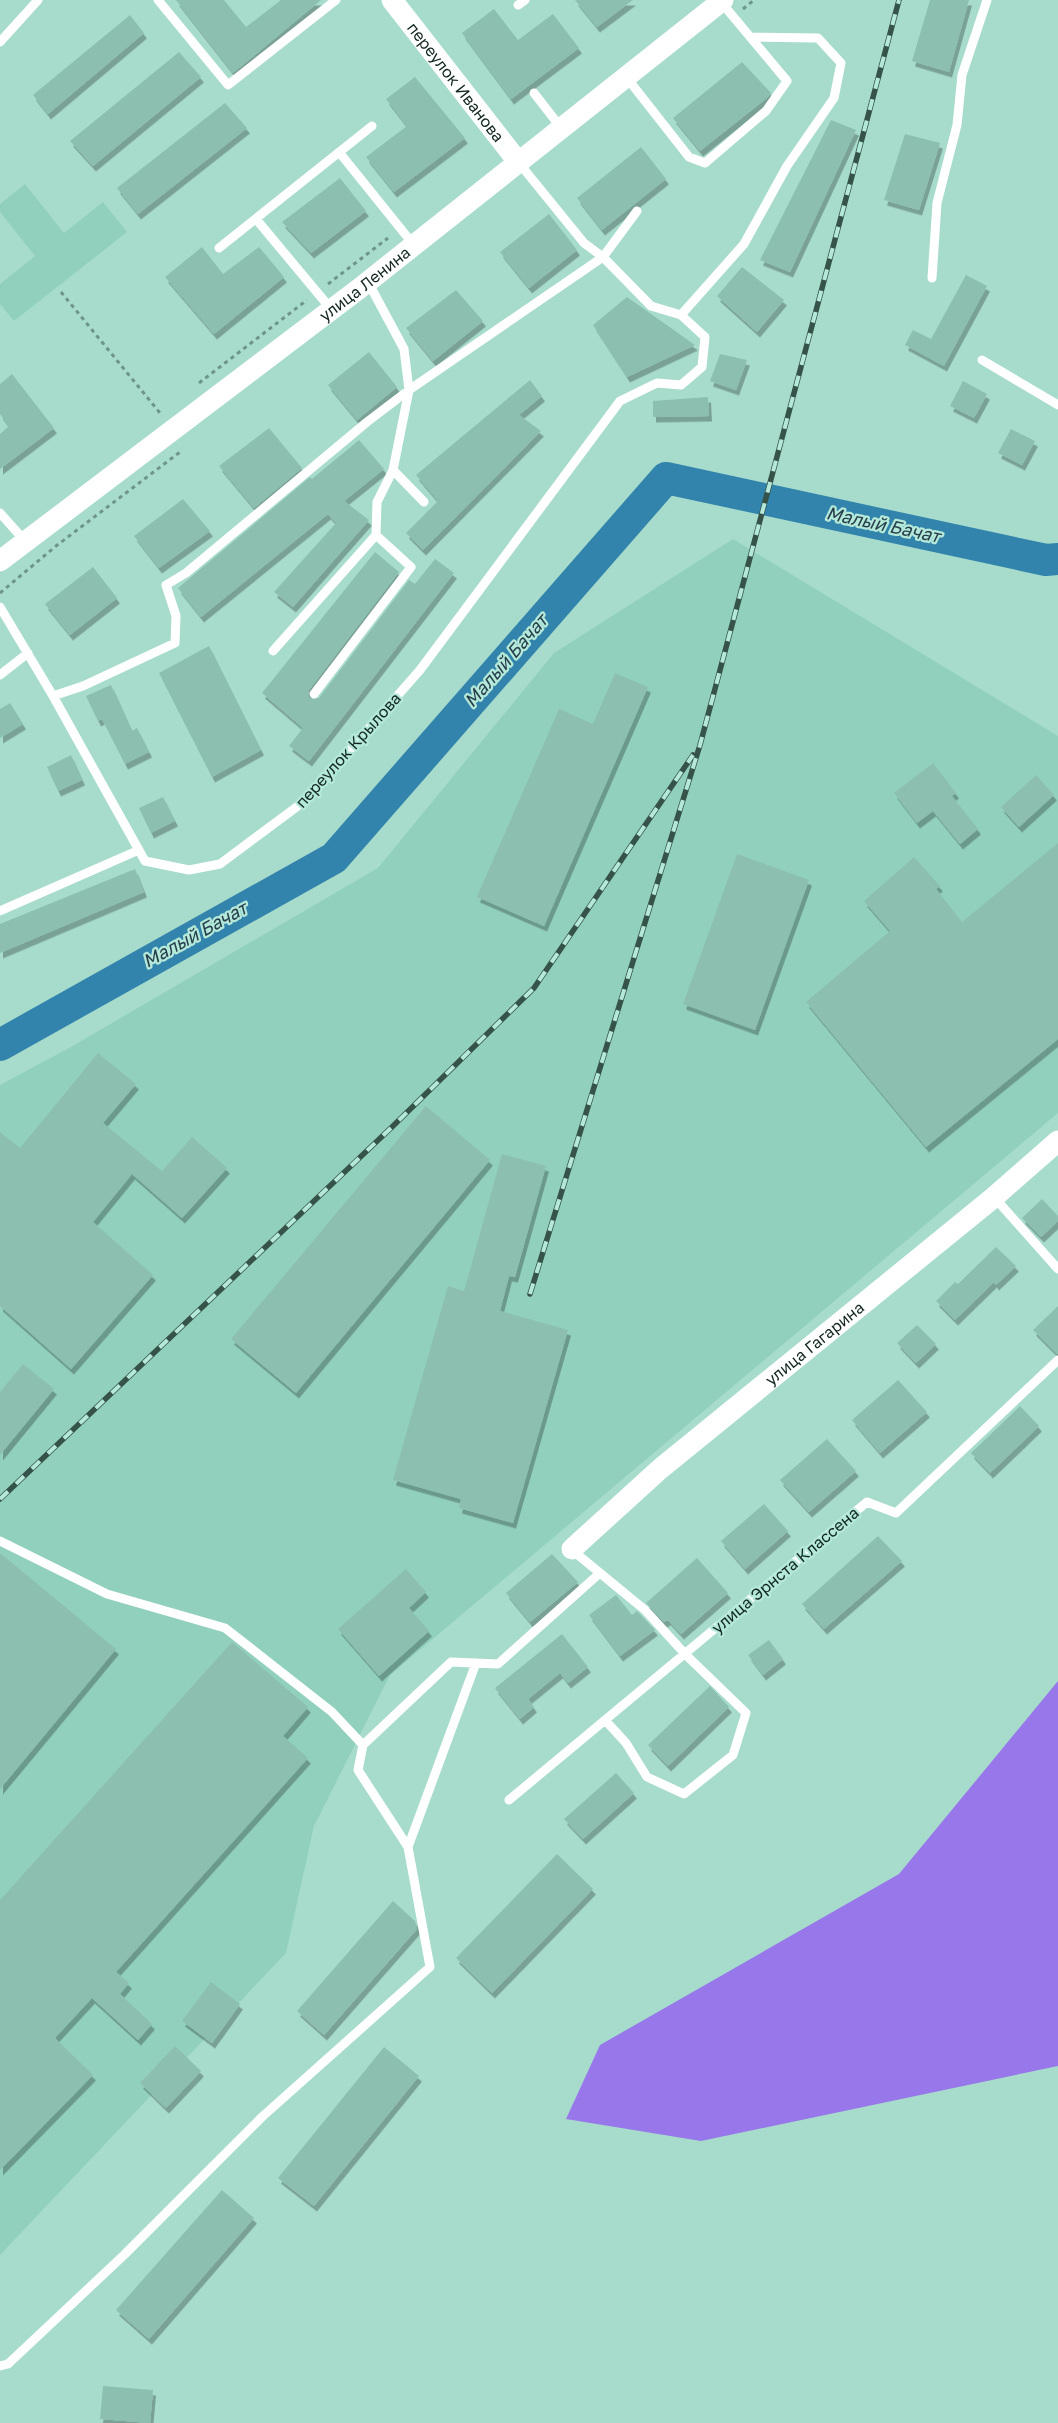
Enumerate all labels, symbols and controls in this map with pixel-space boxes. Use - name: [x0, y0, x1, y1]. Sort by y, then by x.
- street label: переулок Иванова: [403, 18, 509, 146]
- street label: улица Ленина: [315, 242, 414, 325]
- water label: Малый Бачат: [824, 501, 944, 547]
- water label: Малый Бачат: [459, 608, 553, 711]
- street label: переулок Крылова: [291, 688, 405, 812]
- water label: Малый Бачат: [139, 895, 252, 972]
- street label: улица Гагарина: [761, 1297, 868, 1390]
- street label: улица Эрнста Классена: [707, 1503, 863, 1637]

